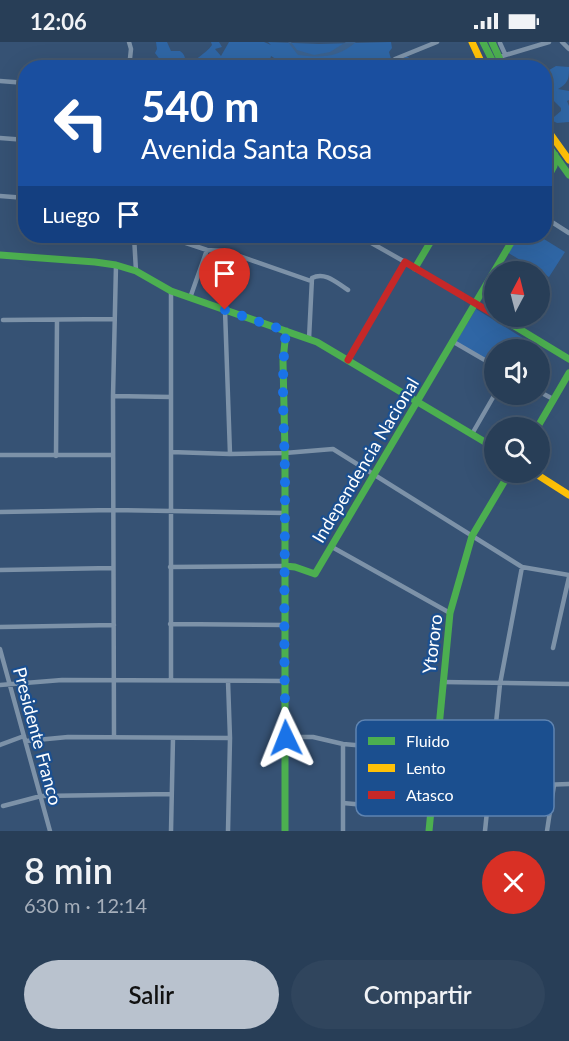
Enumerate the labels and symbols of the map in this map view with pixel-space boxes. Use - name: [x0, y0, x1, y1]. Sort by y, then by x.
- pin: [199, 248, 250, 310]
- north arrow: [484, 261, 550, 327]
- street label: Independencia Nacional: [307, 373, 423, 547]
- street label: Ytororo: [417, 613, 447, 675]
- street label: Presidente Franco: [9, 665, 67, 807]
- position arrow: [254, 706, 318, 770]
- legend: [356, 720, 554, 816]
- text: Fluido: [406, 731, 449, 750]
- text: Lento: [406, 758, 446, 777]
- text: Atasco: [406, 785, 454, 804]

